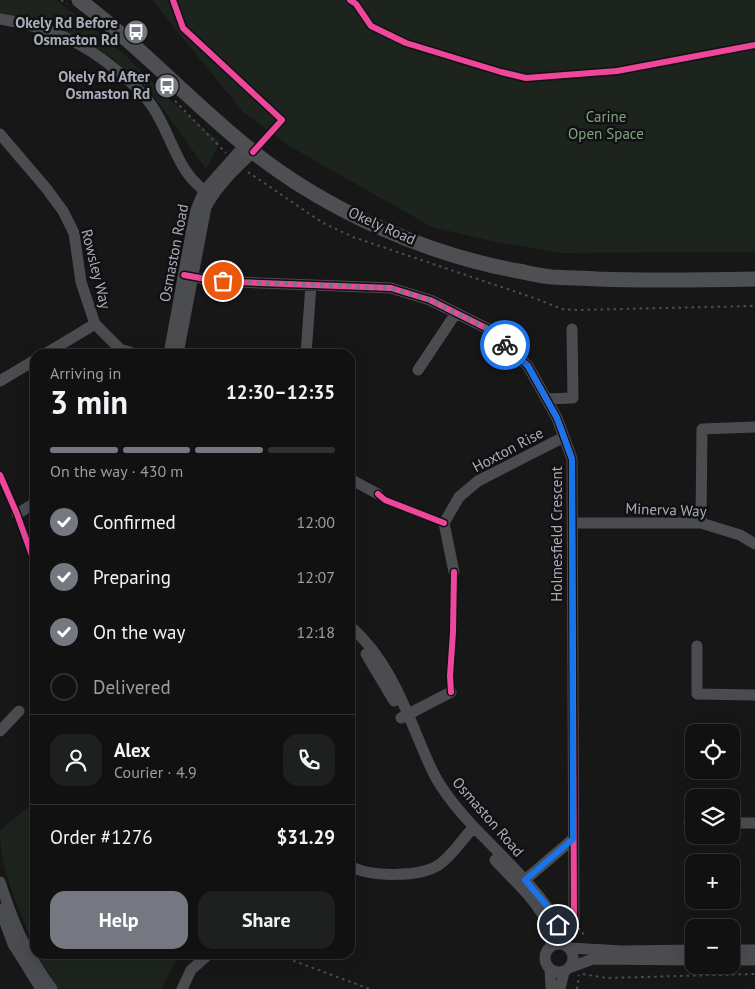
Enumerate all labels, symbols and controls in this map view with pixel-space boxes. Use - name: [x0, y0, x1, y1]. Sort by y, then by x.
- place label: Okely Rd Before Osmaston Rd: [15, 13, 118, 49]
- bus stop icon: Okely Rd Before Osmaston Rd: [123, 19, 149, 45]
- place label: Okely Rd After Osmaston Rd: [58, 67, 151, 103]
- bus stop icon: Okely Rd After Osmaston Rd: [154, 73, 180, 99]
- park label: Carine Open Space: [568, 107, 644, 143]
- street label: Osmaston Road: [155, 202, 192, 304]
- street label: Okely Road: [346, 202, 419, 249]
- street label: Rowsley Way: [77, 227, 116, 311]
- pin: [202, 260, 244, 302]
- icon: bag: [209, 267, 237, 295]
- courier: [480, 320, 530, 370]
- icon: bike: [491, 331, 519, 359]
- text: Arriving in: [50, 363, 121, 383]
- text: 12:30–12:35: [226, 380, 335, 404]
- text: 3 min: [50, 381, 128, 423]
- street label: Hoxton Rise: [469, 423, 546, 476]
- text: On the way · 430 m: [50, 461, 183, 481]
- street label: Holmesfield Crescent: [547, 466, 566, 602]
- street label: Minerva Way: [625, 499, 707, 520]
- icon: check: [50, 508, 78, 536]
- text: Confirmed: [93, 510, 176, 534]
- text: 12:00: [297, 512, 335, 532]
- icon: check: [50, 563, 78, 591]
- text: Preparing: [93, 565, 171, 589]
- text: 12:07: [297, 567, 335, 587]
- icon: check: [50, 618, 78, 646]
- text: On the way: [93, 620, 185, 644]
- text: 12:18: [297, 622, 335, 642]
- text: Delivered: [93, 675, 171, 699]
- map controls: [685, 724, 740, 974]
- button: locate: [685, 724, 740, 779]
- button: person: [50, 734, 102, 786]
- button: phone: [283, 734, 335, 786]
- text: Alex: [114, 738, 150, 762]
- text: Courier · 4.9: [114, 762, 197, 782]
- street label: Osmaston Road: [449, 773, 528, 860]
- button: layers: [685, 789, 740, 844]
- text: Order #1276: [50, 825, 153, 849]
- text: $31.29: [276, 825, 335, 849]
- button: +: [685, 854, 740, 909]
- button: Help: [50, 891, 188, 949]
- button: Share: [198, 891, 335, 949]
- pin: [537, 904, 579, 946]
- icon: home: [544, 911, 572, 939]
- button: −: [685, 919, 740, 974]

